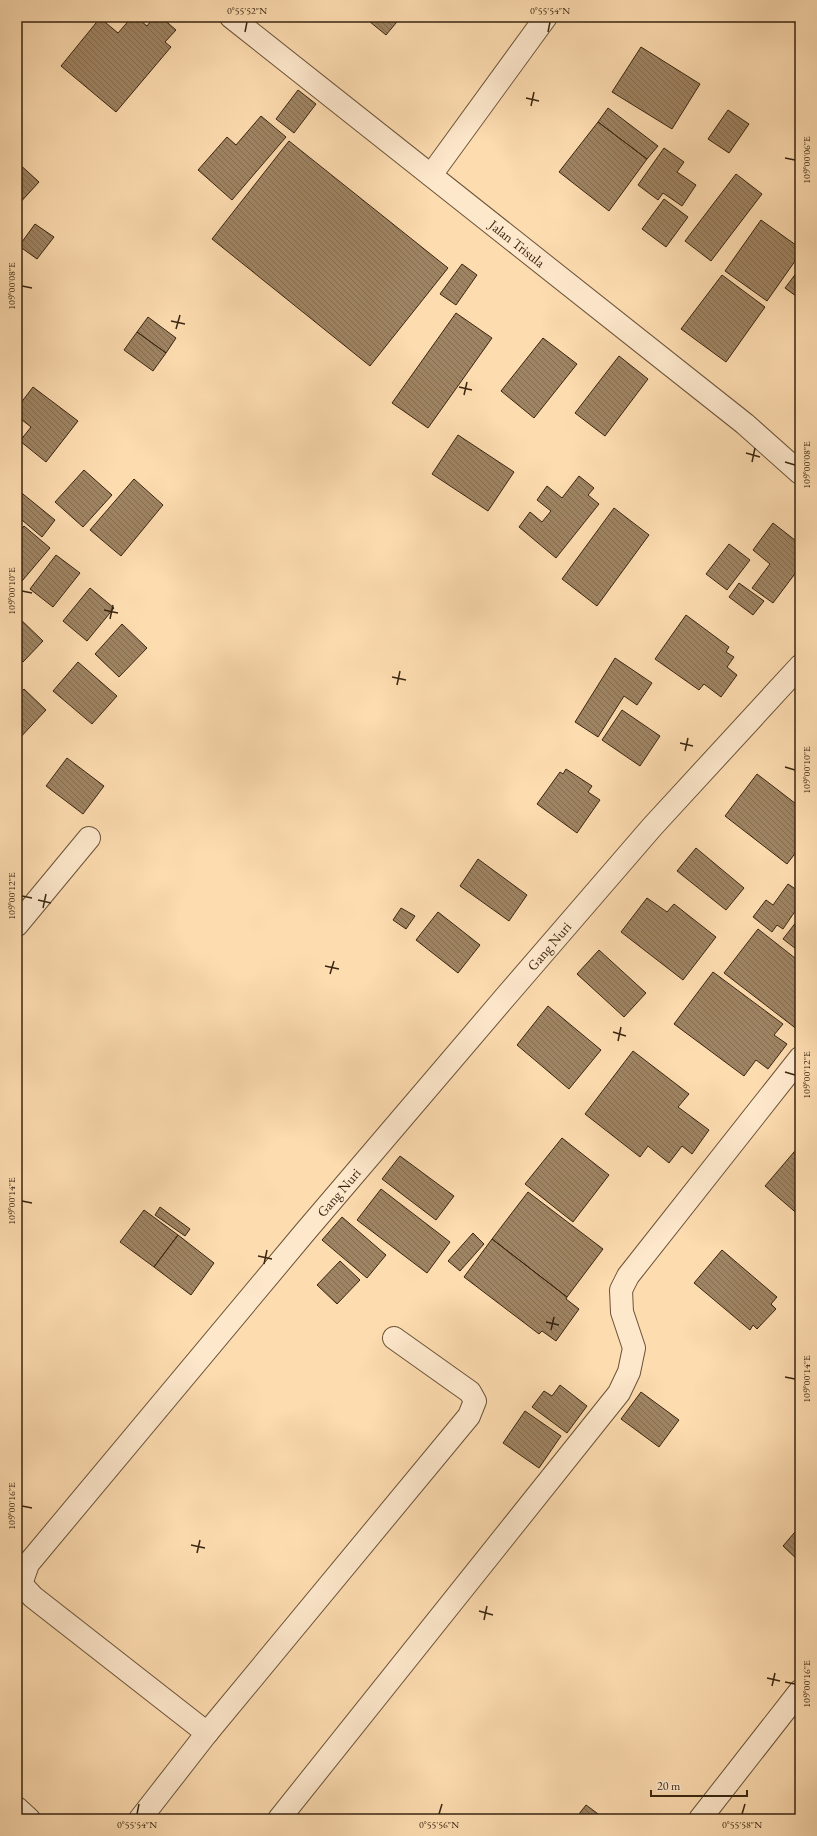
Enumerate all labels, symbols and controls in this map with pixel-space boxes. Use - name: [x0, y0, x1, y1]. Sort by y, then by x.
- text: 0°55'52"N: [227, 4, 267, 17]
- text: 0°55'54"N: [530, 4, 570, 17]
- text: 109°00'06"E: [800, 136, 813, 184]
- street label: Jalan Trisula: [485, 215, 549, 272]
- text: 109°00'08"E: [5, 262, 18, 310]
- text: 109°00'08"E: [800, 441, 813, 489]
- text: 109°00'10"E: [5, 567, 18, 615]
- text: 109°00'10"E: [800, 746, 813, 794]
- text: 109°00'12"E: [5, 872, 18, 920]
- street label: Gang Nuri: [523, 918, 576, 974]
- text: 109°00'12"E: [800, 1051, 813, 1099]
- street label: Gang Nuri: [313, 1164, 365, 1221]
- text: 109°00'14"E: [5, 1177, 18, 1225]
- text: 109°00'14"E: [800, 1355, 813, 1403]
- text: 109°00'16"E: [5, 1482, 18, 1530]
- text: 109°00'16"E: [800, 1660, 813, 1708]
- scale bar: [651, 1772, 747, 1798]
- text: 20 m: [657, 1778, 681, 1794]
- text: 0°55'54"N: [117, 1818, 157, 1831]
- text: 0°55'56"N: [419, 1818, 459, 1831]
- text: 0°55'58"N: [722, 1818, 762, 1831]

